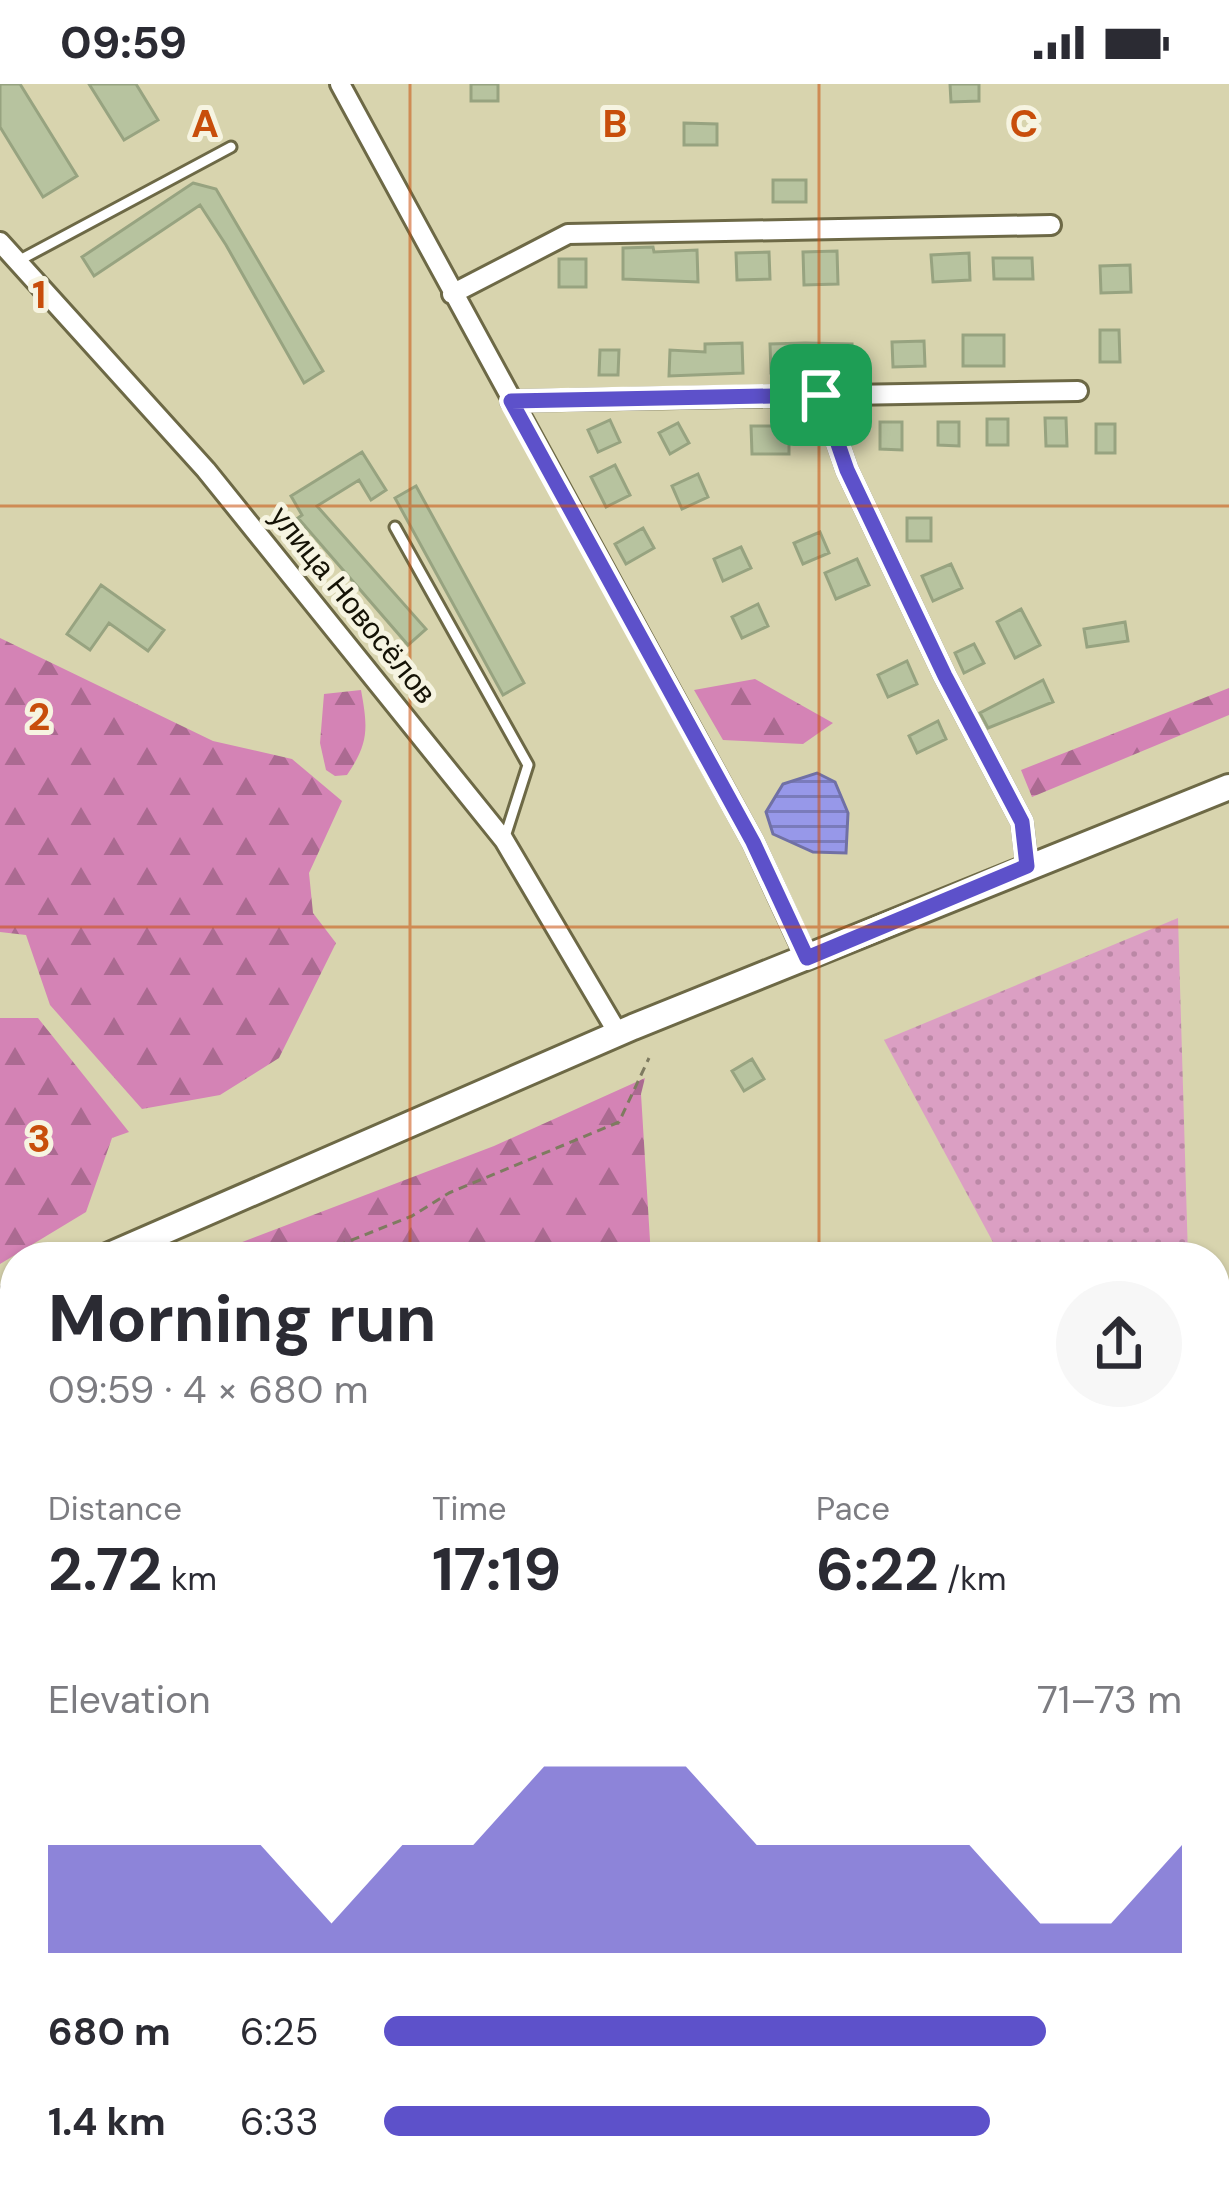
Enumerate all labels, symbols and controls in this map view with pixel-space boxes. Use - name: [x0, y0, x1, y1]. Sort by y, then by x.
- text: 09:59: [60, 13, 187, 72]
- text: A: [191, 98, 219, 149]
- text: B: [603, 98, 627, 149]
- text: C: [1010, 98, 1038, 149]
- text: 1: [32, 269, 46, 320]
- pin: [770, 344, 872, 446]
- icon: arrive: [788, 362, 854, 428]
- street label: улица Новосёлов: [262, 498, 445, 711]
- text: 2: [28, 691, 50, 742]
- text: 3: [27, 1113, 51, 1164]
- text: Morning run: [48, 1276, 436, 1361]
- button: share: [1056, 1281, 1182, 1407]
- text: 09:59 · 4 × 680 m: [48, 1364, 369, 1415]
- text: Distance: [48, 1487, 182, 1530]
- text: Time: [432, 1487, 507, 1530]
- text: Pace: [816, 1487, 890, 1530]
- text: 2.72: [48, 1530, 162, 1609]
- text: 17:19: [432, 1530, 561, 1609]
- text: 6:22: [816, 1530, 939, 1609]
- text: km: [162, 1557, 217, 1600]
- text: /km: [939, 1557, 1006, 1600]
- text: Elevation: [48, 1674, 211, 1725]
- text: 71–73 m: [1037, 1674, 1182, 1725]
- text: 680 m: [48, 2006, 171, 2057]
- text: 6:25: [240, 2006, 319, 2057]
- text: 1.4 km: [48, 2096, 166, 2147]
- text: 6:33: [240, 2096, 318, 2147]

